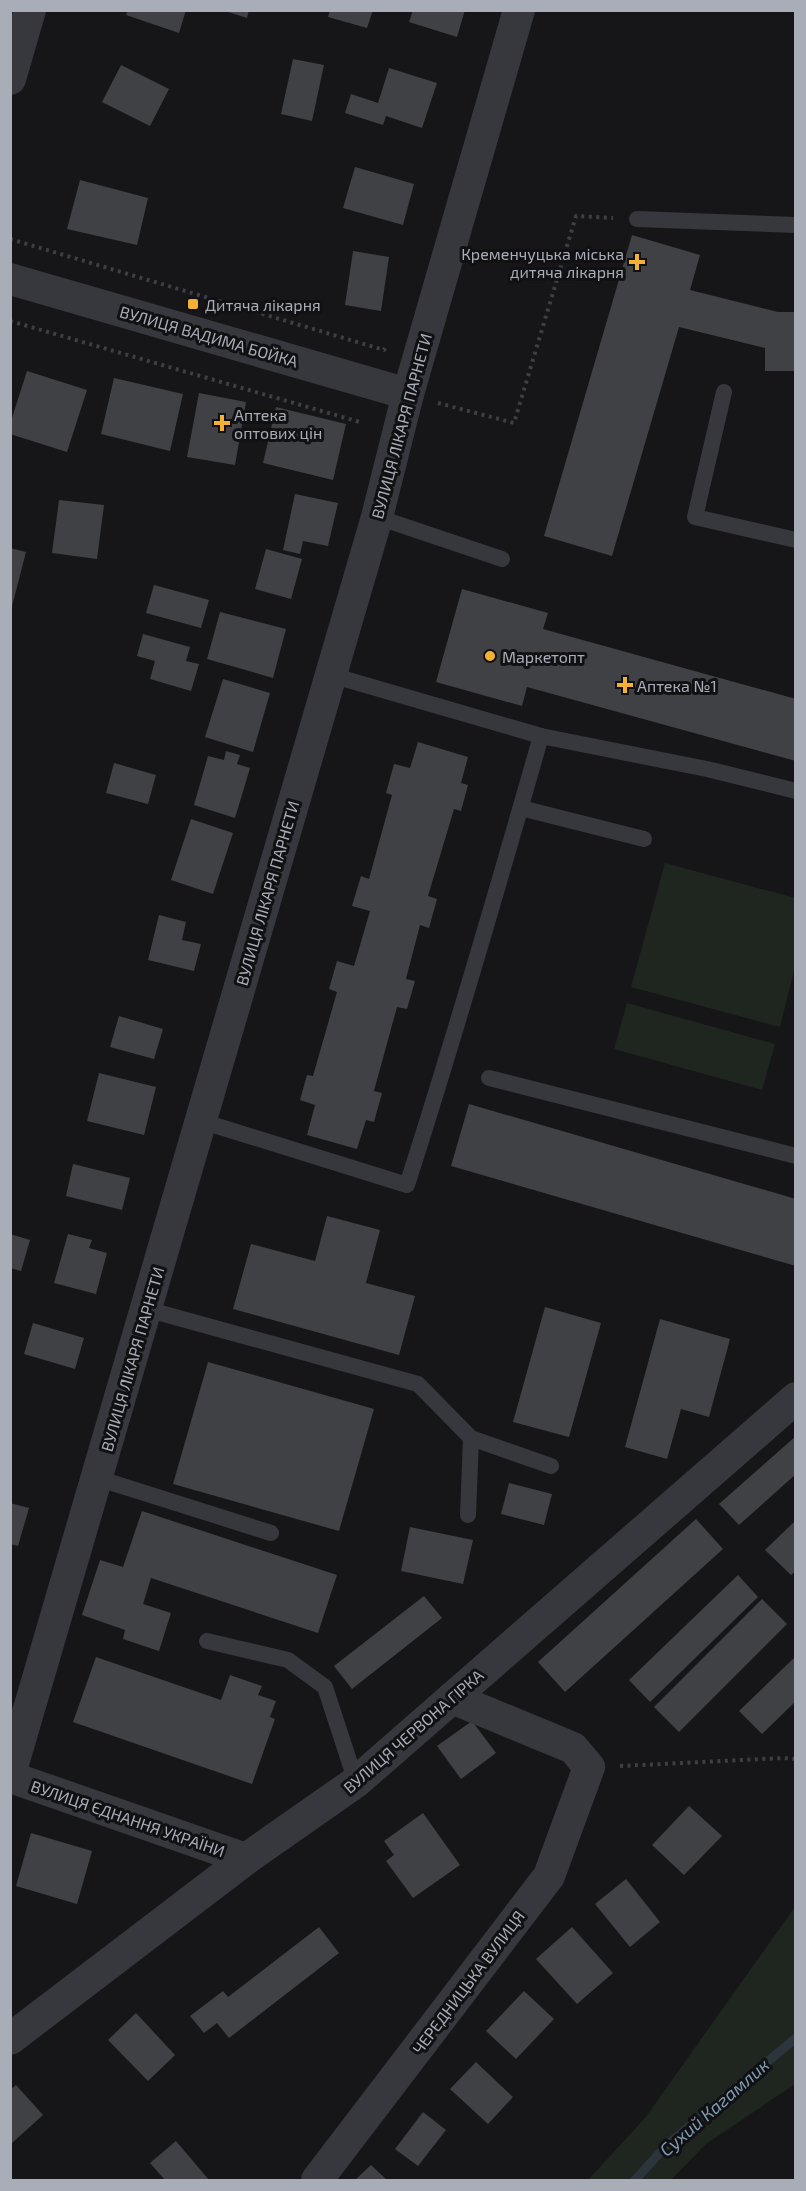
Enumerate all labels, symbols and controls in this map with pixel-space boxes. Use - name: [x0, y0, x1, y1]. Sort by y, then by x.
- place label: Кременчуцька міська дитяча лікарня: [461, 244, 624, 281]
- marker: Кременчуцька міська дитяча лікарня: [628, 253, 646, 271]
- place label: Дитяча лікарня: [205, 295, 321, 314]
- marker: Дитяча лікарня: [186, 297, 200, 311]
- street label: ВУЛИЦЯ ВАДИМА БОЙКА: [118, 301, 300, 371]
- street label: ВУЛИЦЯ ЛІКАРЯ ПАРНЕТИ: [367, 331, 435, 521]
- place label: Аптека оптових цін: [234, 405, 322, 442]
- marker: Аптека оптових цін: [215, 416, 229, 430]
- place label: Маркетопт: [502, 647, 585, 666]
- marker: Маркетопт: [483, 649, 497, 663]
- place label: Аптека №1: [637, 676, 717, 695]
- marker: Аптека №1: [618, 678, 632, 692]
- street label: ВУЛИЦЯ ЛІКАРЯ ПАРНЕТИ: [232, 798, 302, 988]
- street label: ВУЛИЦЯ ЛІКАРЯ ПАРНЕТИ: [97, 1264, 167, 1454]
- street label: ВУЛИЦЯ ЧЕРВОНА ГІРКА: [339, 1665, 487, 1797]
- street label: ВУЛИЦЯ ЄДНАННЯ УКРАЇНИ: [29, 1776, 227, 1860]
- street label: ЧЕРЕДНИЦЬКА ВУЛИЦЯ: [408, 1907, 528, 2057]
- water label: Сухий Кагамлик: [655, 2053, 774, 2161]

